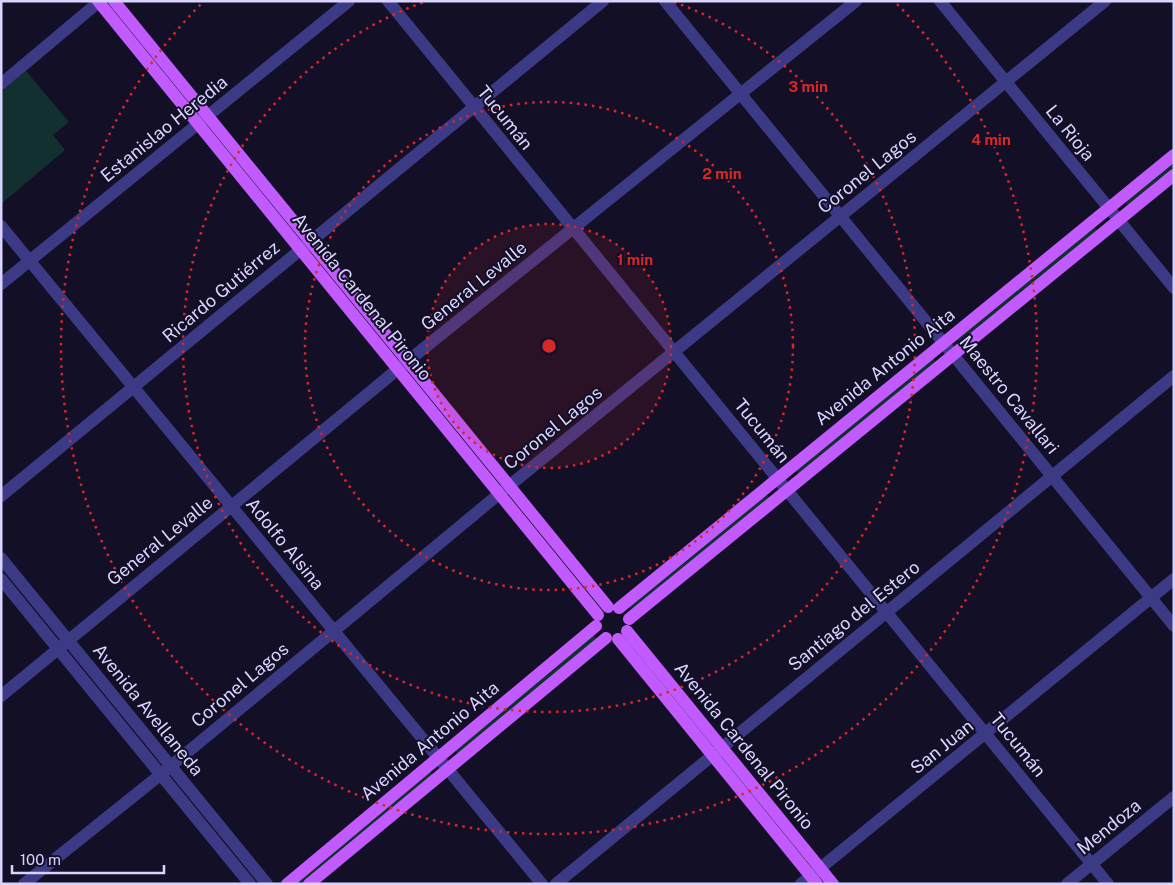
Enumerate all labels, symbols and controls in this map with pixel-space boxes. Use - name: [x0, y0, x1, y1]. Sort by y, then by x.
- street label: Estanislao Heredia: [96, 71, 231, 186]
- text: 3 min: [788, 78, 828, 95]
- street label: Tucumán: [473, 81, 538, 154]
- street label: La Rioja: [1042, 101, 1099, 165]
- street label: Coronel Lagos: [813, 126, 920, 218]
- text: 4 min: [971, 131, 1011, 148]
- text: 2 min: [702, 165, 742, 182]
- street label: Avenida Cardenal Pironio: [288, 209, 436, 385]
- street label: Ricardo Gutiérrez: [158, 237, 283, 347]
- street label: General Levalle: [417, 237, 531, 335]
- text: 1 min: [617, 251, 653, 268]
- street label: Avenida Antonio Aita: [811, 304, 959, 429]
- street label: Maestro Cavallari: [955, 331, 1063, 458]
- centre of rings: [540, 337, 558, 355]
- street label: Coronel Lagos: [499, 382, 606, 474]
- street label: Tucumán: [730, 394, 795, 467]
- street label: General Levalle: [103, 492, 217, 590]
- street label: Adolfo Alsina: [242, 494, 329, 594]
- street label: Santiago del Estero: [784, 556, 924, 675]
- street label: Coronel Lagos: [187, 638, 292, 731]
- street label: Avenida Avellaneda: [89, 640, 208, 780]
- street label: Avenida Cardenal Pironio: [670, 658, 818, 834]
- street label: Avenida Antonio Aita: [356, 677, 503, 805]
- street label: Tucumán: [986, 708, 1051, 781]
- street label: San Juan: [906, 715, 977, 778]
- street label: Mendoza: [1073, 795, 1145, 859]
- scale bar: [12, 842, 165, 874]
- text: 100 m: [20, 851, 61, 868]

